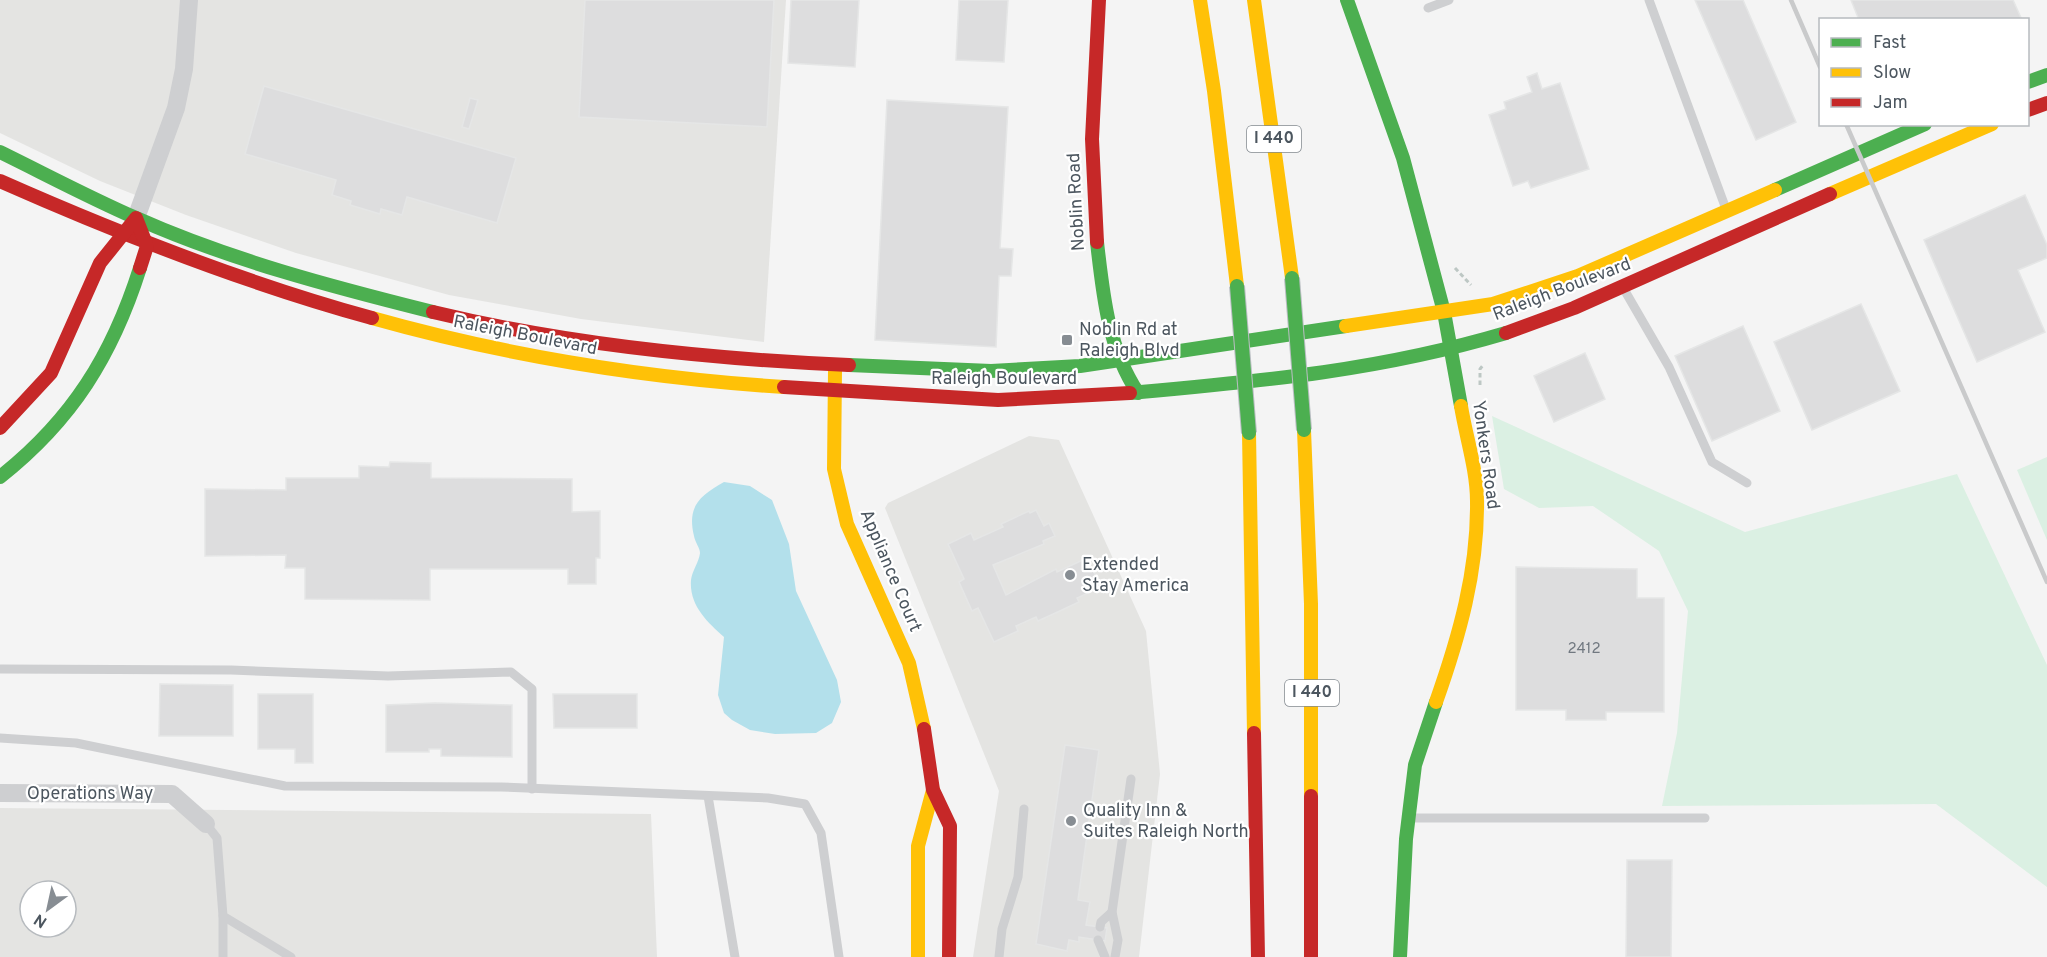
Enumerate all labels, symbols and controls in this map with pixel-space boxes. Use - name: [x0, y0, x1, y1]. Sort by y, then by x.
- legend: [1819, 18, 2029, 126]
- text: Fast: [1873, 32, 1906, 55]
- text: Slow: [1873, 62, 1911, 85]
- text: Jam: [1873, 92, 1908, 115]
- road number: I 440: [1247, 126, 1301, 152]
- street label: Noblin Road: [1063, 152, 1091, 252]
- street label: Raleigh Boulevard: [1490, 253, 1634, 327]
- street label: Raleigh Boulevard: [451, 311, 599, 361]
- place label: Noblin Rd at Raleigh Blvd: [1079, 319, 1180, 363]
- marker: Noblin Rd at Raleigh Blvd: [1060, 333, 1074, 347]
- street label: Raleigh Boulevard: [931, 368, 1077, 391]
- street label: Yonkers Road: [1466, 399, 1504, 511]
- street label: Appliance Court: [854, 506, 926, 636]
- place label: Extended Stay America: [1082, 554, 1189, 598]
- marker: Extended Stay America: [1063, 568, 1077, 582]
- house number: 2412: [1567, 640, 1601, 659]
- road number: I 440: [1285, 680, 1339, 706]
- street label: Operations Way: [27, 783, 153, 806]
- place label: Quality Inn & Suites Raleigh North: [1083, 800, 1249, 844]
- marker: Quality Inn & Suites Raleigh North: [1064, 814, 1078, 828]
- north arrow: [18, 879, 78, 939]
- text: N: [31, 908, 51, 931]

